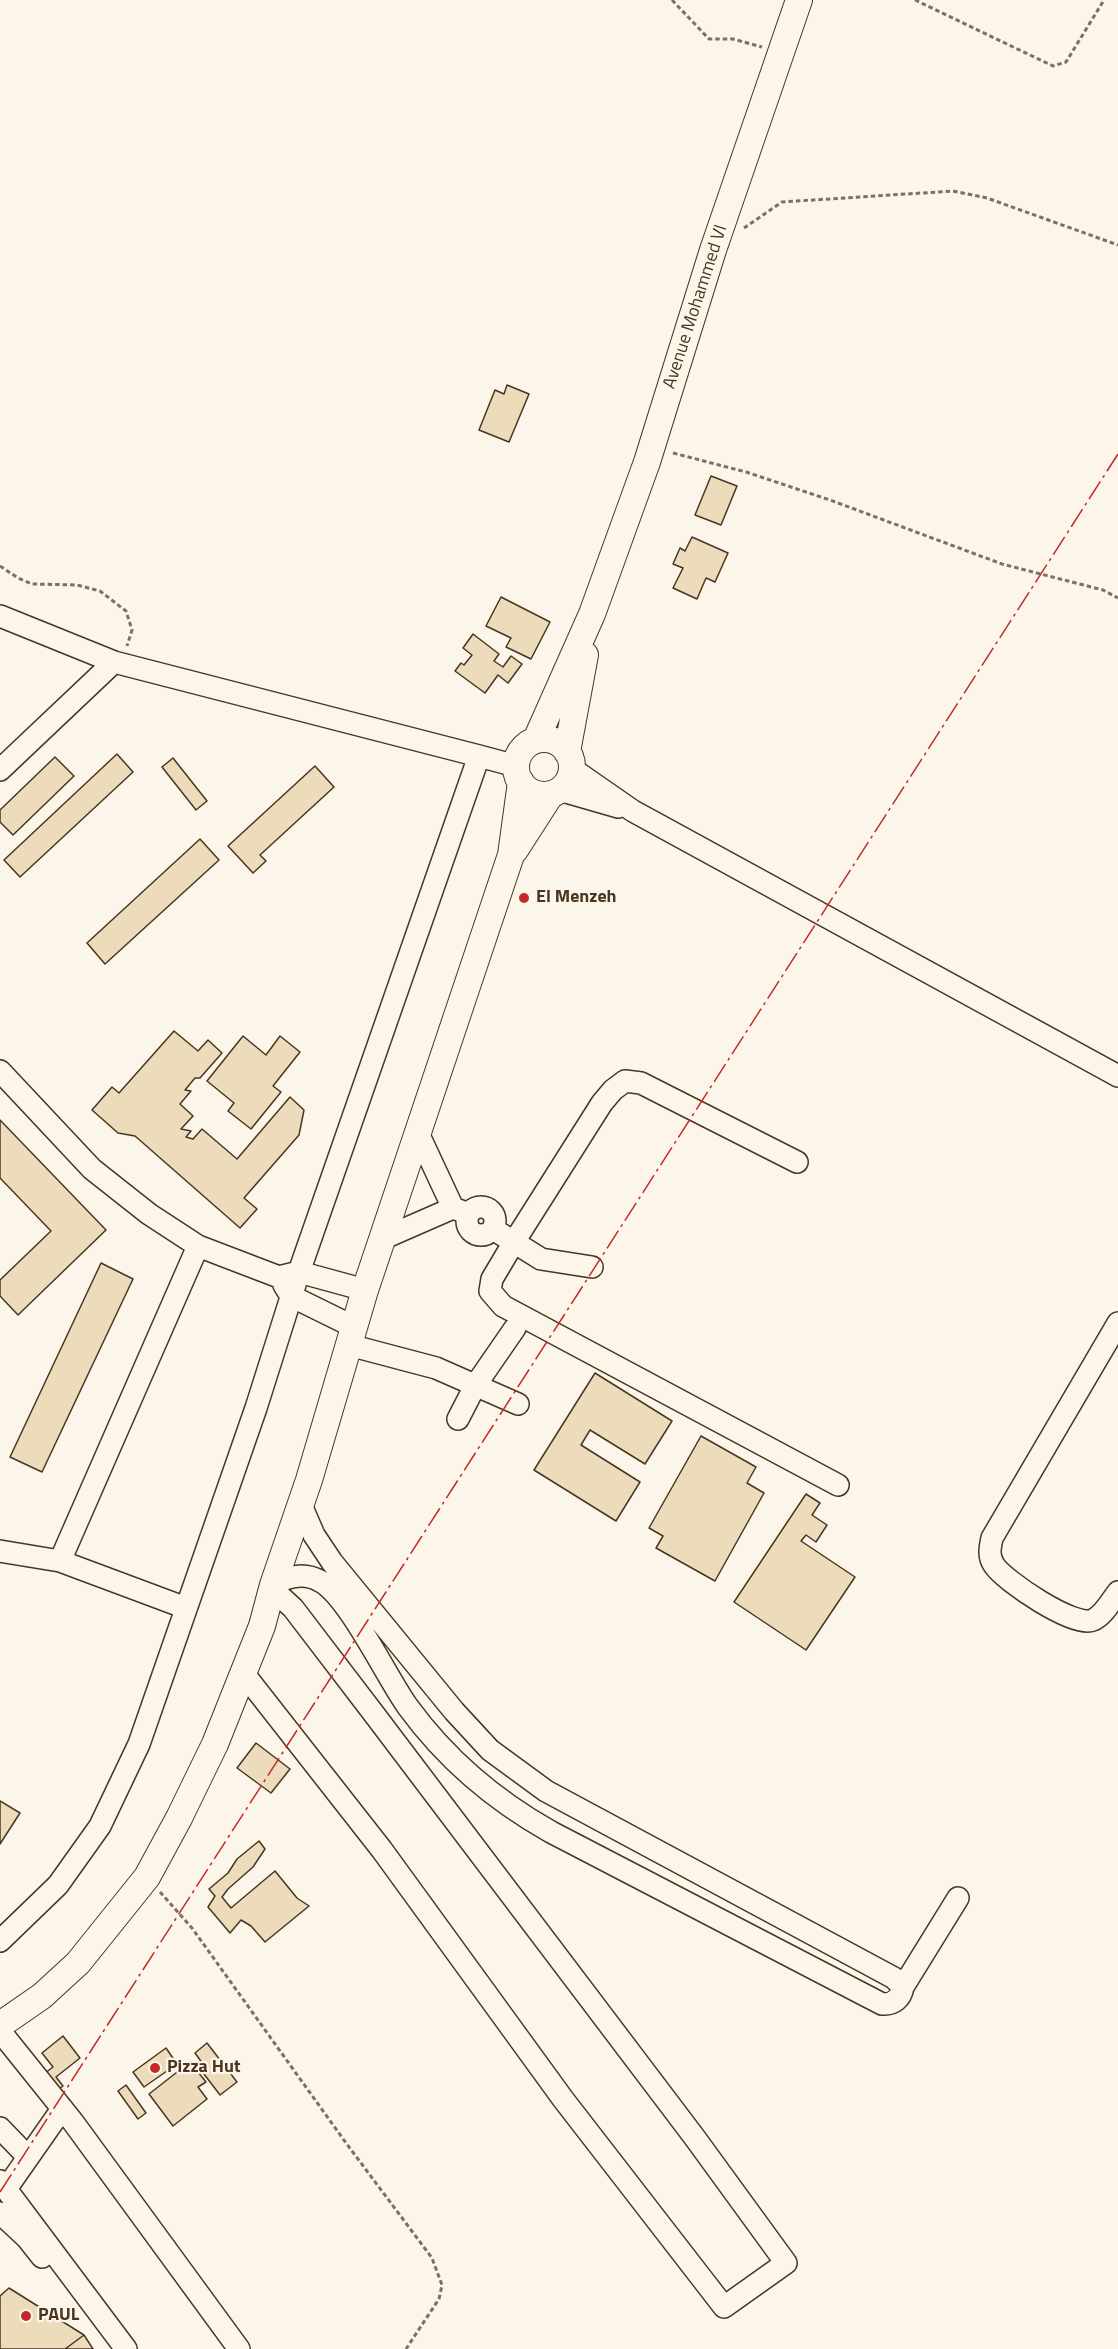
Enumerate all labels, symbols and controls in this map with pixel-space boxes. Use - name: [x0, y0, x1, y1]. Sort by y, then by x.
- street label: Avenue Mohammed VI: [659, 222, 733, 392]
- place label: El Menzeh: [536, 887, 617, 909]
- marker: El Menzeh: [517, 891, 531, 905]
- place label: Pizza Hut: [167, 2057, 240, 2079]
- marker: Pizza Hut: [148, 2061, 162, 2075]
- place label: PAUL: [38, 2305, 79, 2327]
- marker: PAUL: [19, 2309, 33, 2323]

